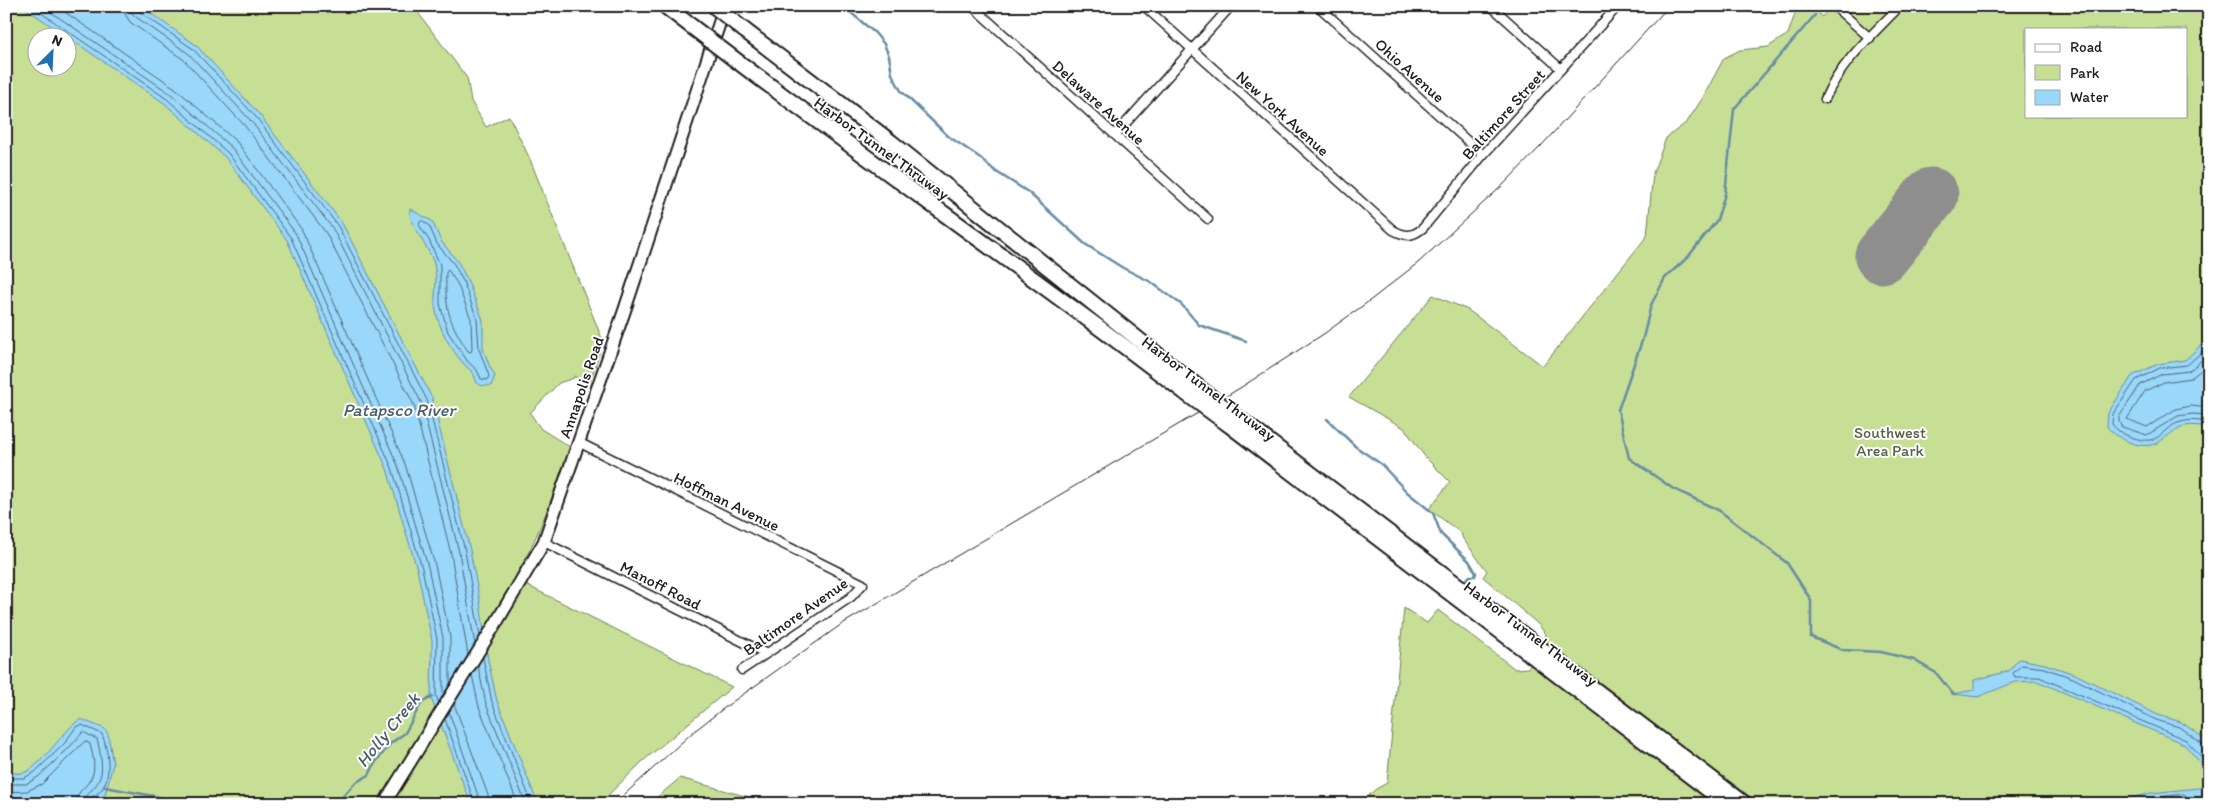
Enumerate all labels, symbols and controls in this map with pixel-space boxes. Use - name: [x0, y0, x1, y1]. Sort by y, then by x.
- north arrow: [28, 28, 78, 78]
- legend: [2025, 28, 2188, 118]
- text: N: [49, 31, 65, 50]
- street label: Ohio Avenue: [1371, 34, 1448, 107]
- text: Road: [2070, 38, 2103, 56]
- street label: Delaware Avenue: [1049, 56, 1149, 149]
- text: Park: [2070, 64, 2100, 82]
- street label: Baltimore Street: [1458, 65, 1549, 163]
- street label: New York Avenue: [1232, 67, 1333, 160]
- text: Water: [2070, 88, 2109, 106]
- street label: Harbor Tunnel Thruway: [810, 93, 953, 204]
- street label: Harbor Tunnel Thruway: [1138, 332, 1280, 445]
- street label: Annapolis Road: [555, 333, 608, 441]
- water label: Patapsco River: [343, 399, 457, 421]
- park label: Southwest Area Park: [1854, 423, 1926, 460]
- street label: Hoffman Avenue: [671, 468, 783, 535]
- street label: Manoff Road: [617, 557, 705, 614]
- street label: Baltimore Avenue: [739, 573, 851, 660]
- street label: Harbor Tunnel Thruway: [1460, 577, 1602, 690]
- water label: Holly Creek: [351, 687, 426, 772]

